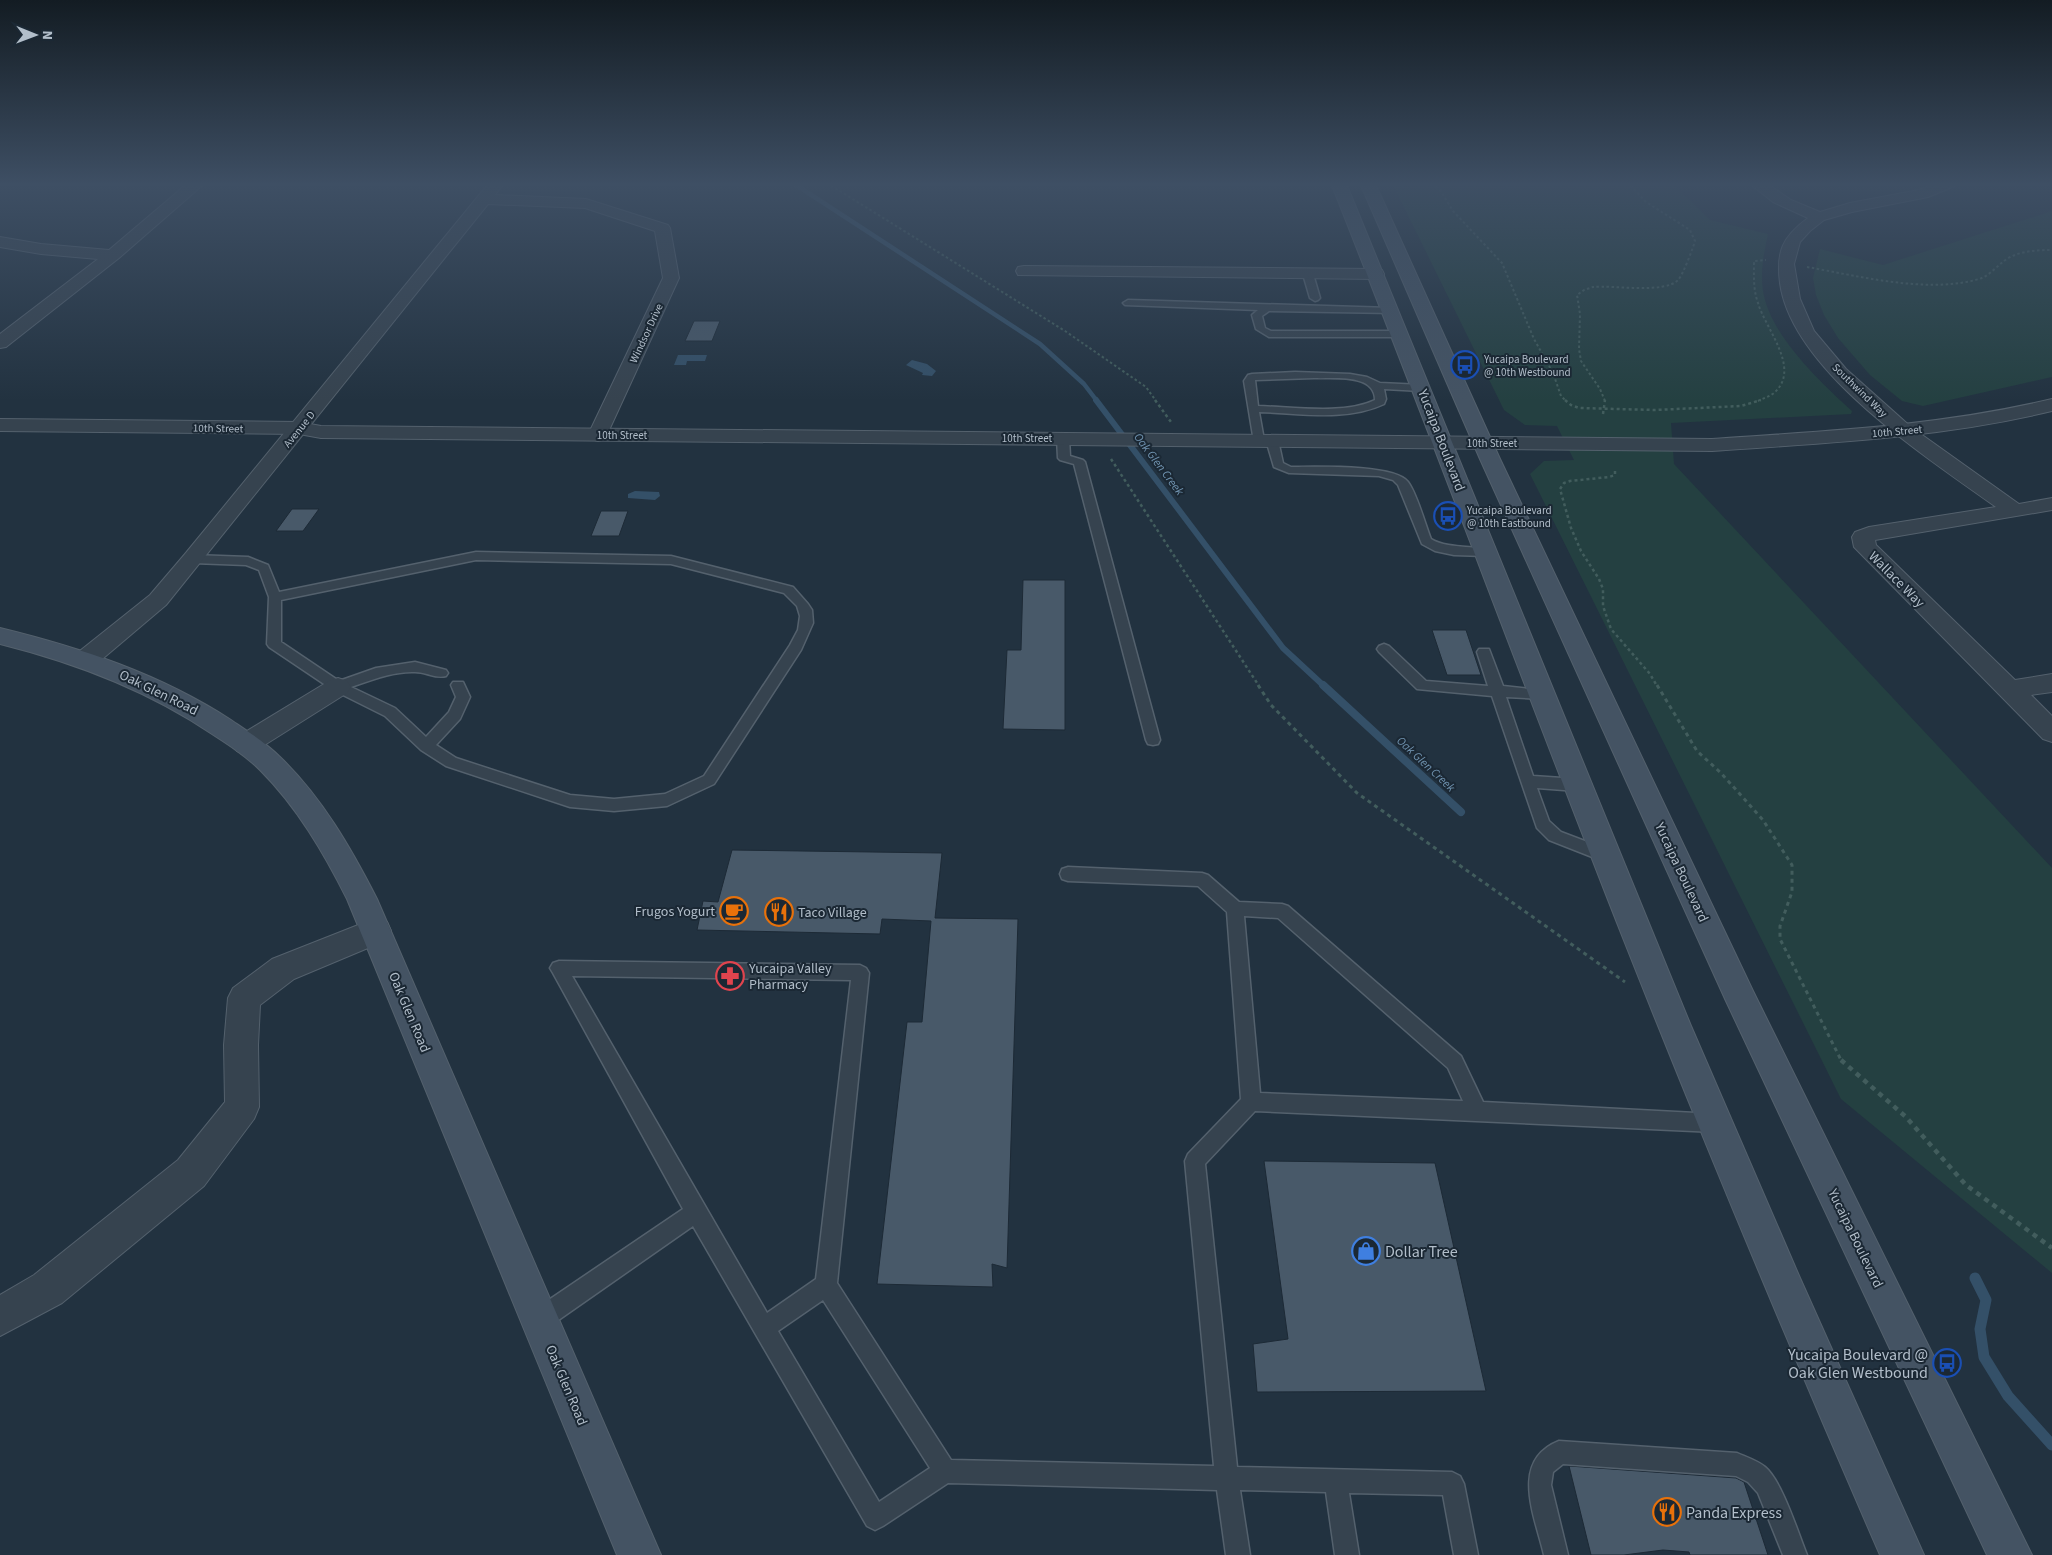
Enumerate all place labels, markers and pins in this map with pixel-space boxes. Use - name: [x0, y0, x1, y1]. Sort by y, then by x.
- bus stop icon: Yucaipa Boulevard @ 10th Westbound: [1450, 350, 1480, 380]
- place label: Yucaipa Boulevard @ 10th Westbound: [1483, 352, 1571, 380]
- bus stop icon: Yucaipa Boulevard @ 10th Eastbound: [1433, 501, 1463, 531]
- place label: Yucaipa Boulevard @ 10th Eastbound: [1466, 503, 1552, 531]
- cafe icon: Frugos Yogurt: [719, 896, 749, 926]
- restaurant icon: Taco Village: [764, 897, 794, 927]
- place label: Frugos Yogurt: [635, 902, 715, 922]
- place label: Taco Village: [798, 903, 867, 923]
- place label: Yucaipa Valley Pharmacy: [748, 959, 832, 995]
- pharmacy icon: Yucaipa Valley Pharmacy: [715, 961, 745, 991]
- shop icon: Dollar Tree: [1351, 1236, 1381, 1266]
- place label: Dollar Tree: [1385, 1241, 1458, 1263]
- place label: Yucaipa Boulevard @ Oak Glen Westbound: [1787, 1344, 1928, 1384]
- bus stop icon: Yucaipa Boulevard @ Oak Glen Westbound: [1932, 1348, 1962, 1378]
- restaurant icon: Panda Express: [1652, 1497, 1682, 1527]
- place label: Panda Express: [1686, 1502, 1782, 1524]

